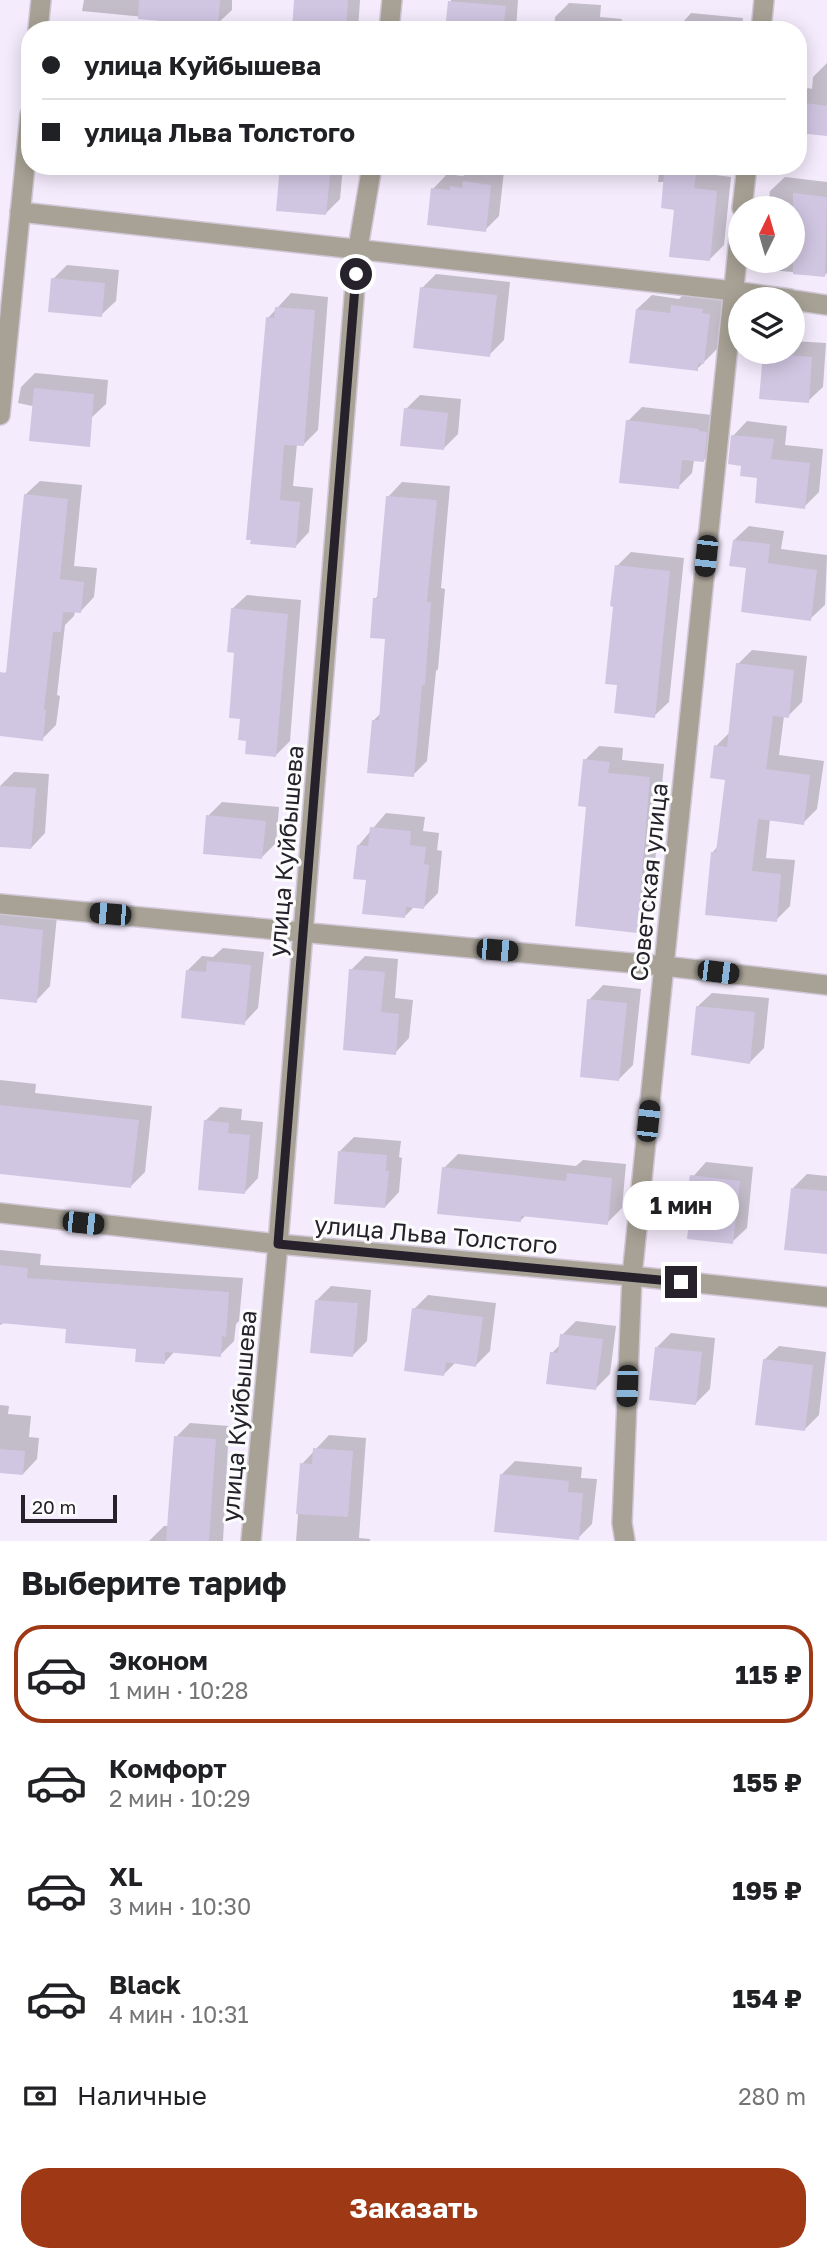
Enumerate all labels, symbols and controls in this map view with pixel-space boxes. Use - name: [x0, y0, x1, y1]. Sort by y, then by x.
- text: улица Куйбышева: [84, 50, 321, 81]
- text: улица Льва Толстого: [84, 117, 355, 148]
- north arrow: [728, 196, 805, 273]
- map controls: [728, 196, 805, 364]
- route start: [340, 258, 372, 290]
- button: layers: [728, 287, 805, 364]
- car: [694, 534, 719, 578]
- street label: улица Куйбышева: [261, 744, 309, 958]
- street label: Советская улица: [623, 781, 673, 983]
- car: [89, 902, 132, 926]
- car: [476, 938, 519, 962]
- car: [696, 959, 741, 985]
- car: [636, 1099, 661, 1143]
- callout: 1 мин: [623, 1180, 739, 1230]
- text: 1 мин: [650, 1191, 712, 1219]
- street label: улица Льва Толстого: [313, 1209, 559, 1259]
- car: [62, 1210, 105, 1236]
- route end: [665, 1266, 697, 1298]
- street label: улица Куйбышева: [214, 1309, 262, 1523]
- car: [616, 1365, 639, 1407]
- scale bar: [21, 1492, 117, 1524]
- text: 20 m: [32, 1495, 76, 1518]
- text: Выберите тариф: [21, 1564, 287, 1602]
- icon: car: [25, 1643, 88, 1706]
- text: Эконом: [109, 1645, 208, 1676]
- text: 115 ₽: [735, 1659, 802, 1690]
- text: 1 мин · 10:28: [109, 1676, 249, 1704]
- icon: car: [25, 1751, 88, 1814]
- text: Комфорт: [109, 1753, 227, 1784]
- text: 155 ₽: [733, 1767, 802, 1798]
- text: 2 мин · 10:29: [109, 1784, 251, 1812]
- icon: car: [25, 1859, 88, 1922]
- text: XL: [109, 1861, 143, 1892]
- text: 195 ₽: [732, 1875, 802, 1906]
- text: 3 мин · 10:30: [109, 1892, 251, 1920]
- icon: car: [25, 1967, 88, 2030]
- text: Black: [109, 1969, 181, 2000]
- text: 154 ₽: [732, 1983, 802, 2014]
- text: 4 мин · 10:31: [109, 2000, 249, 2028]
- icon: cash: [21, 2077, 59, 2115]
- text: Наличные: [77, 2080, 207, 2111]
- text: 280 m: [738, 2082, 806, 2110]
- button: Заказать: [21, 2168, 806, 2248]

